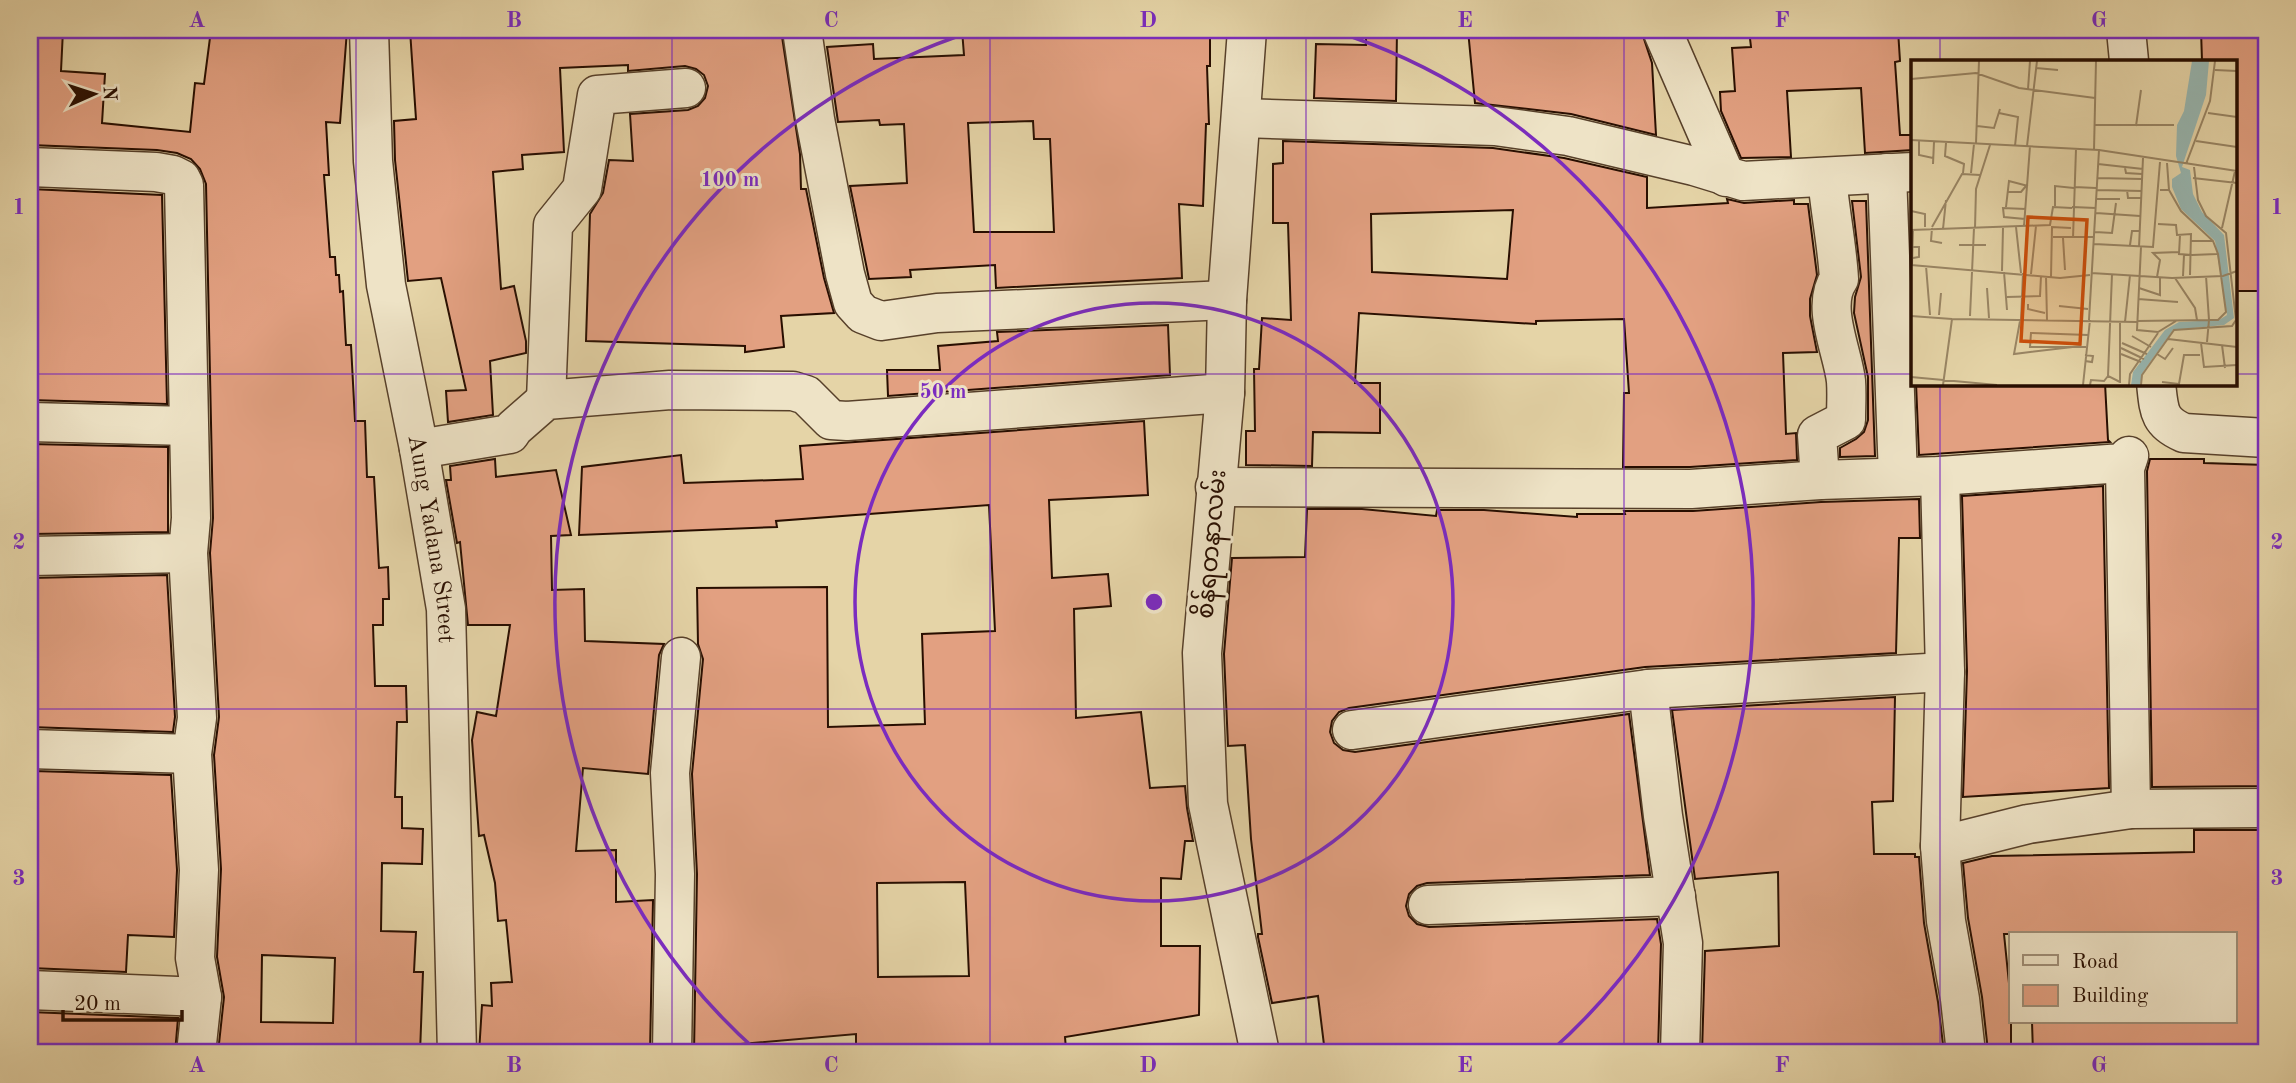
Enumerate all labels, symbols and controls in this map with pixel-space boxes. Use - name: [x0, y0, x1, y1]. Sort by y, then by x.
- text: A: [188, 9, 206, 32]
- text: B: [506, 9, 522, 32]
- text: C: [823, 9, 839, 32]
- text: D: [1139, 9, 1157, 32]
- text: E: [1457, 9, 1473, 32]
- text: F: [1774, 9, 1790, 32]
- text: G: [2091, 9, 2107, 32]
- north arrow: [60, 60, 130, 130]
- inset map: [1911, 60, 2236, 385]
- text: N: [99, 85, 118, 101]
- text: 100 m: [700, 170, 760, 191]
- text: 1: [12, 196, 26, 219]
- text: 1: [2270, 196, 2284, 219]
- text: 50 m: [919, 382, 967, 403]
- street label: Aung Yadana Street: [402, 433, 457, 644]
- street label: စိန်ရတနာလမ်း: [1189, 468, 1236, 620]
- text: 2: [12, 531, 26, 554]
- text: 2: [2270, 531, 2284, 554]
- centre of rings: [1142, 590, 1166, 614]
- text: 3: [12, 867, 26, 890]
- text: 3: [2270, 867, 2284, 890]
- legend: [2009, 932, 2236, 1024]
- text: Road: [2072, 952, 2119, 973]
- scale bar: [63, 978, 182, 1022]
- text: Building: [2072, 986, 2149, 1007]
- text: 20 m: [74, 994, 121, 1015]
- text: A: [188, 1054, 206, 1077]
- text: B: [506, 1054, 522, 1077]
- text: C: [823, 1054, 839, 1077]
- text: D: [1139, 1054, 1157, 1077]
- text: E: [1457, 1054, 1473, 1077]
- text: F: [1774, 1054, 1790, 1077]
- text: G: [2091, 1054, 2107, 1077]

